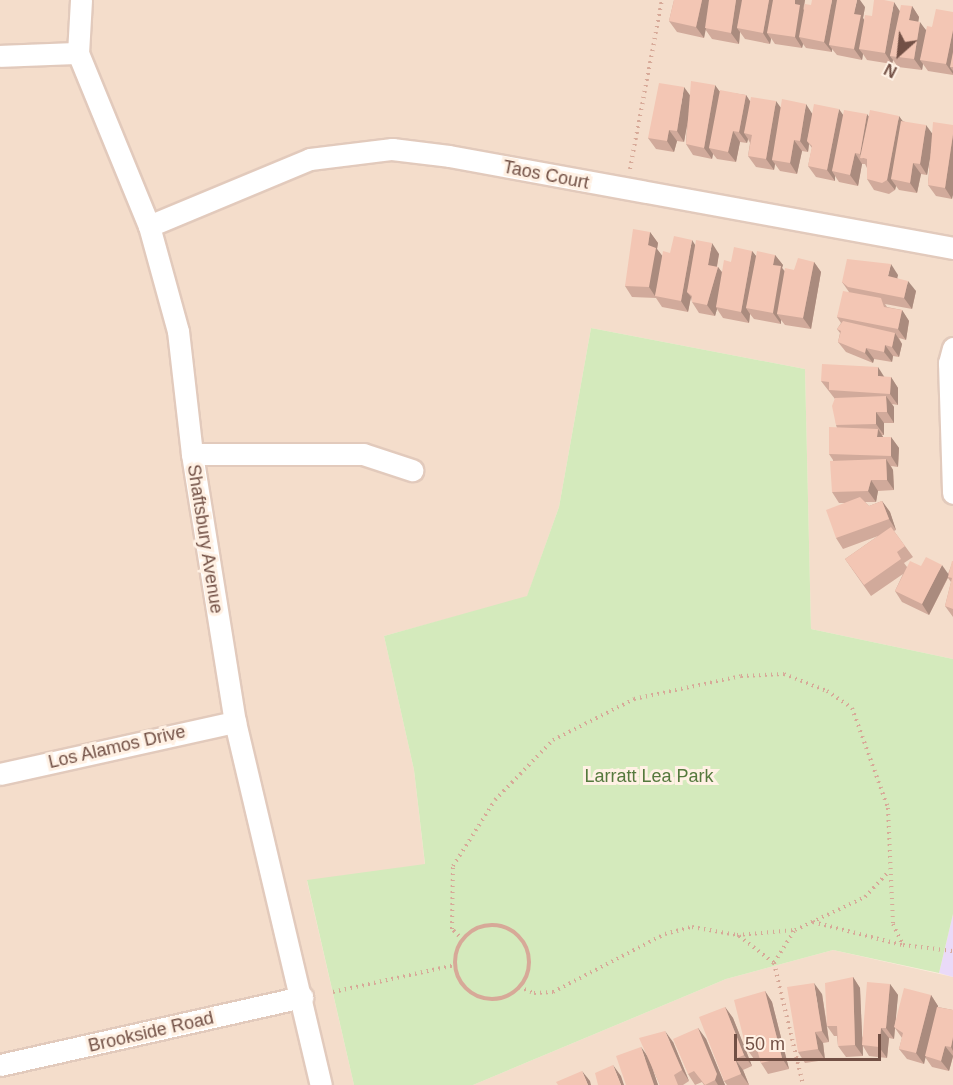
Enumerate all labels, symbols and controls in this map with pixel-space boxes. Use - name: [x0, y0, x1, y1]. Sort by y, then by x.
- north arrow: [869, 24, 929, 84]
- text: N: [882, 60, 900, 81]
- street label: Taos Court: [501, 156, 591, 194]
- street label: Shaftsbury Avenue: [182, 462, 228, 616]
- street label: Los Alamos Drive: [46, 721, 188, 773]
- park label: Larratt Lea Park: [584, 765, 714, 787]
- street label: Brookside Road: [86, 1007, 216, 1057]
- scale bar: [737, 1022, 884, 1060]
- text: 50 m: [745, 1034, 785, 1054]

